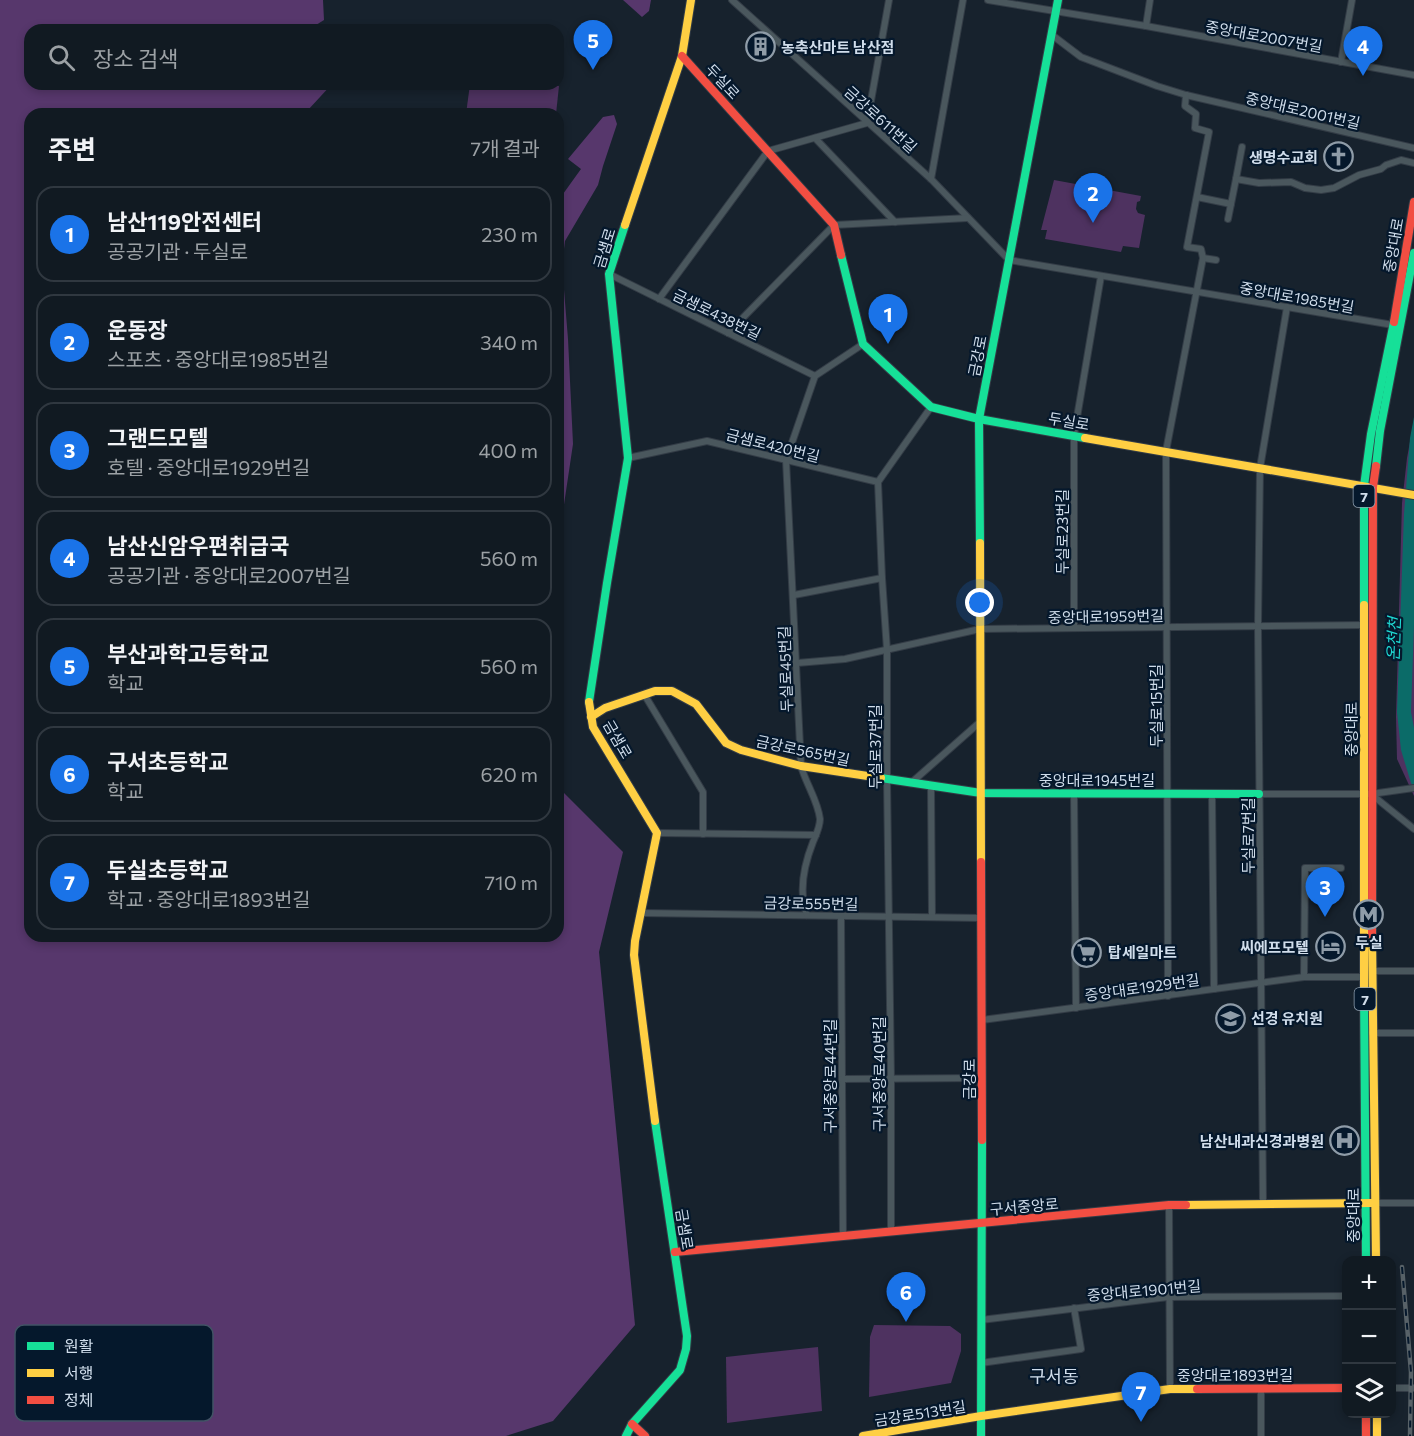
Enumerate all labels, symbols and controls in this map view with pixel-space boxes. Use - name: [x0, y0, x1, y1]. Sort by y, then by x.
- street label: 중앙대로2007번길: [1204, 17, 1324, 55]
- pin: 5: [574, 20, 612, 70]
- search box: [24, 24, 564, 90]
- pin: 4: [1344, 26, 1382, 76]
- building icon: 농축산마트 남산점: [744, 31, 776, 63]
- place label: 농축산마트 남산점: [781, 38, 894, 56]
- icon: search: [45, 41, 78, 74]
- text: 장소 검색: [93, 45, 178, 72]
- street label: 두실로: [702, 60, 744, 102]
- street label: 금강로611번길: [841, 82, 921, 156]
- street label: 중앙대로2001번길: [1244, 88, 1362, 132]
- text: 주변: [48, 133, 96, 164]
- text: 7개 결과: [470, 136, 540, 160]
- church icon: 생명수교회: [1323, 141, 1355, 173]
- place label: 생명수교회: [1249, 148, 1318, 166]
- pin: 2: [1074, 174, 1112, 223]
- text: 남산119안전센터: [107, 208, 262, 235]
- street label: 중앙대로: [1379, 216, 1407, 274]
- text: 1: [65, 222, 74, 246]
- text: 230 m: [481, 222, 538, 246]
- street label: 금샘로: [589, 226, 619, 270]
- text: 공공기관 · 두실로: [107, 239, 248, 263]
- street label: 중앙대로1985번길: [1238, 278, 1356, 316]
- street label: 금샘로438번길: [670, 285, 764, 343]
- pin: 1: [868, 294, 908, 344]
- text: 운동장: [107, 316, 168, 343]
- text: 2: [64, 330, 75, 354]
- text: 340 m: [480, 330, 538, 354]
- street label: 금강로: [964, 334, 990, 378]
- text: 스포츠 · 중앙대로1985번길: [107, 347, 329, 371]
- street label: 두실로: [1047, 409, 1091, 433]
- text: 그랜드모텔: [107, 424, 208, 451]
- street label: 금샘로420번길: [724, 425, 822, 465]
- text: 3: [64, 438, 75, 462]
- text: 400 m: [479, 438, 538, 462]
- text: 호텔 · 중앙대로1929번길: [107, 455, 310, 479]
- road number: 7: [1354, 485, 1374, 507]
- street label: 두실로23번길: [1053, 489, 1071, 575]
- text: 남산신암우편취급국: [107, 532, 289, 559]
- text: 4: [63, 546, 76, 570]
- text: 560 m: [480, 546, 538, 570]
- text: 공공기관 · 중앙대로2007번길: [107, 563, 351, 587]
- your location: [965, 588, 994, 617]
- street label: 중앙대로1959번길: [1048, 606, 1164, 626]
- water label: 온천천: [1383, 614, 1403, 661]
- street label: 두실로45번길: [774, 625, 796, 713]
- text: 부산과학고등학교: [107, 640, 269, 667]
- text: 5: [64, 654, 75, 678]
- text: 560 m: [480, 654, 538, 678]
- street label: 두실로15번길: [1147, 664, 1165, 748]
- text: 학교: [107, 671, 144, 695]
- street label: 중앙대로: [1342, 701, 1360, 757]
- street label: 두실로37번길: [866, 704, 884, 790]
- street label: 금샘로: [600, 717, 636, 761]
- street label: 금강로565번길: [754, 731, 852, 769]
- text: 구서초등학교: [107, 748, 228, 775]
- text: 6: [63, 762, 76, 786]
- text: 620 m: [481, 762, 538, 786]
- street label: 중앙대로1945번길: [1039, 771, 1155, 789]
- text: 학교: [107, 779, 144, 803]
- street label: 두실로7번길: [1239, 798, 1257, 874]
- text: 두실초등학교: [107, 856, 228, 883]
- pin: 3: [1306, 868, 1344, 917]
- text: 7: [64, 870, 75, 894]
- text: 710 m: [485, 870, 538, 894]
- text: 학교 · 중앙대로1893번길: [107, 887, 311, 911]
- street label: 금강로555번길: [763, 893, 859, 913]
- metro station icon: 두실: [1353, 899, 1385, 931]
- hotel icon: 씨에프모텔: [1314, 931, 1346, 963]
- place label: 두실: [1355, 933, 1383, 951]
- supermarket icon: 탑세일마트: [1071, 936, 1103, 968]
- place label: 씨에프모텔: [1240, 938, 1309, 956]
- place label: 탑세일마트: [1108, 943, 1177, 961]
- street label: 중앙대로1929번길: [1083, 970, 1201, 1004]
- road number: 7: [1354, 988, 1376, 1010]
- school or university icon: 선경 유치원: [1214, 1002, 1246, 1034]
- place label: 선경 유치원: [1251, 1009, 1323, 1027]
- street label: 구서중앙로40번길: [870, 1016, 888, 1132]
- street label: 구서중앙로44번길: [821, 1019, 839, 1133]
- street label: 금강로: [960, 1058, 978, 1100]
- hospital icon: 남산내과신경과병원: [1329, 1125, 1361, 1157]
- place label: 남산내과신경과병원: [1200, 1132, 1324, 1150]
- street label: 중앙대로: [1344, 1187, 1362, 1243]
- street label: 구서중앙로: [989, 1194, 1059, 1218]
- street label: 금샘로: [673, 1207, 697, 1251]
- map controls: [1342, 1256, 1396, 1418]
- button: +: [1342, 1256, 1396, 1310]
- pin: 6: [886, 1272, 926, 1322]
- street label: 중앙대로1901번길: [1086, 1276, 1202, 1304]
- button: −: [1342, 1310, 1396, 1364]
- legend: [15, 1325, 213, 1421]
- text: 원활: [64, 1336, 94, 1355]
- text: 서행: [64, 1363, 93, 1382]
- button: layers: [1342, 1364, 1396, 1418]
- district label: 구서동: [1029, 1365, 1079, 1387]
- street label: 중앙대로1893번길: [1177, 1366, 1293, 1384]
- pin: 7: [1122, 1372, 1160, 1422]
- text: 정체: [64, 1390, 93, 1409]
- street label: 금강로513번길: [873, 1397, 967, 1429]

